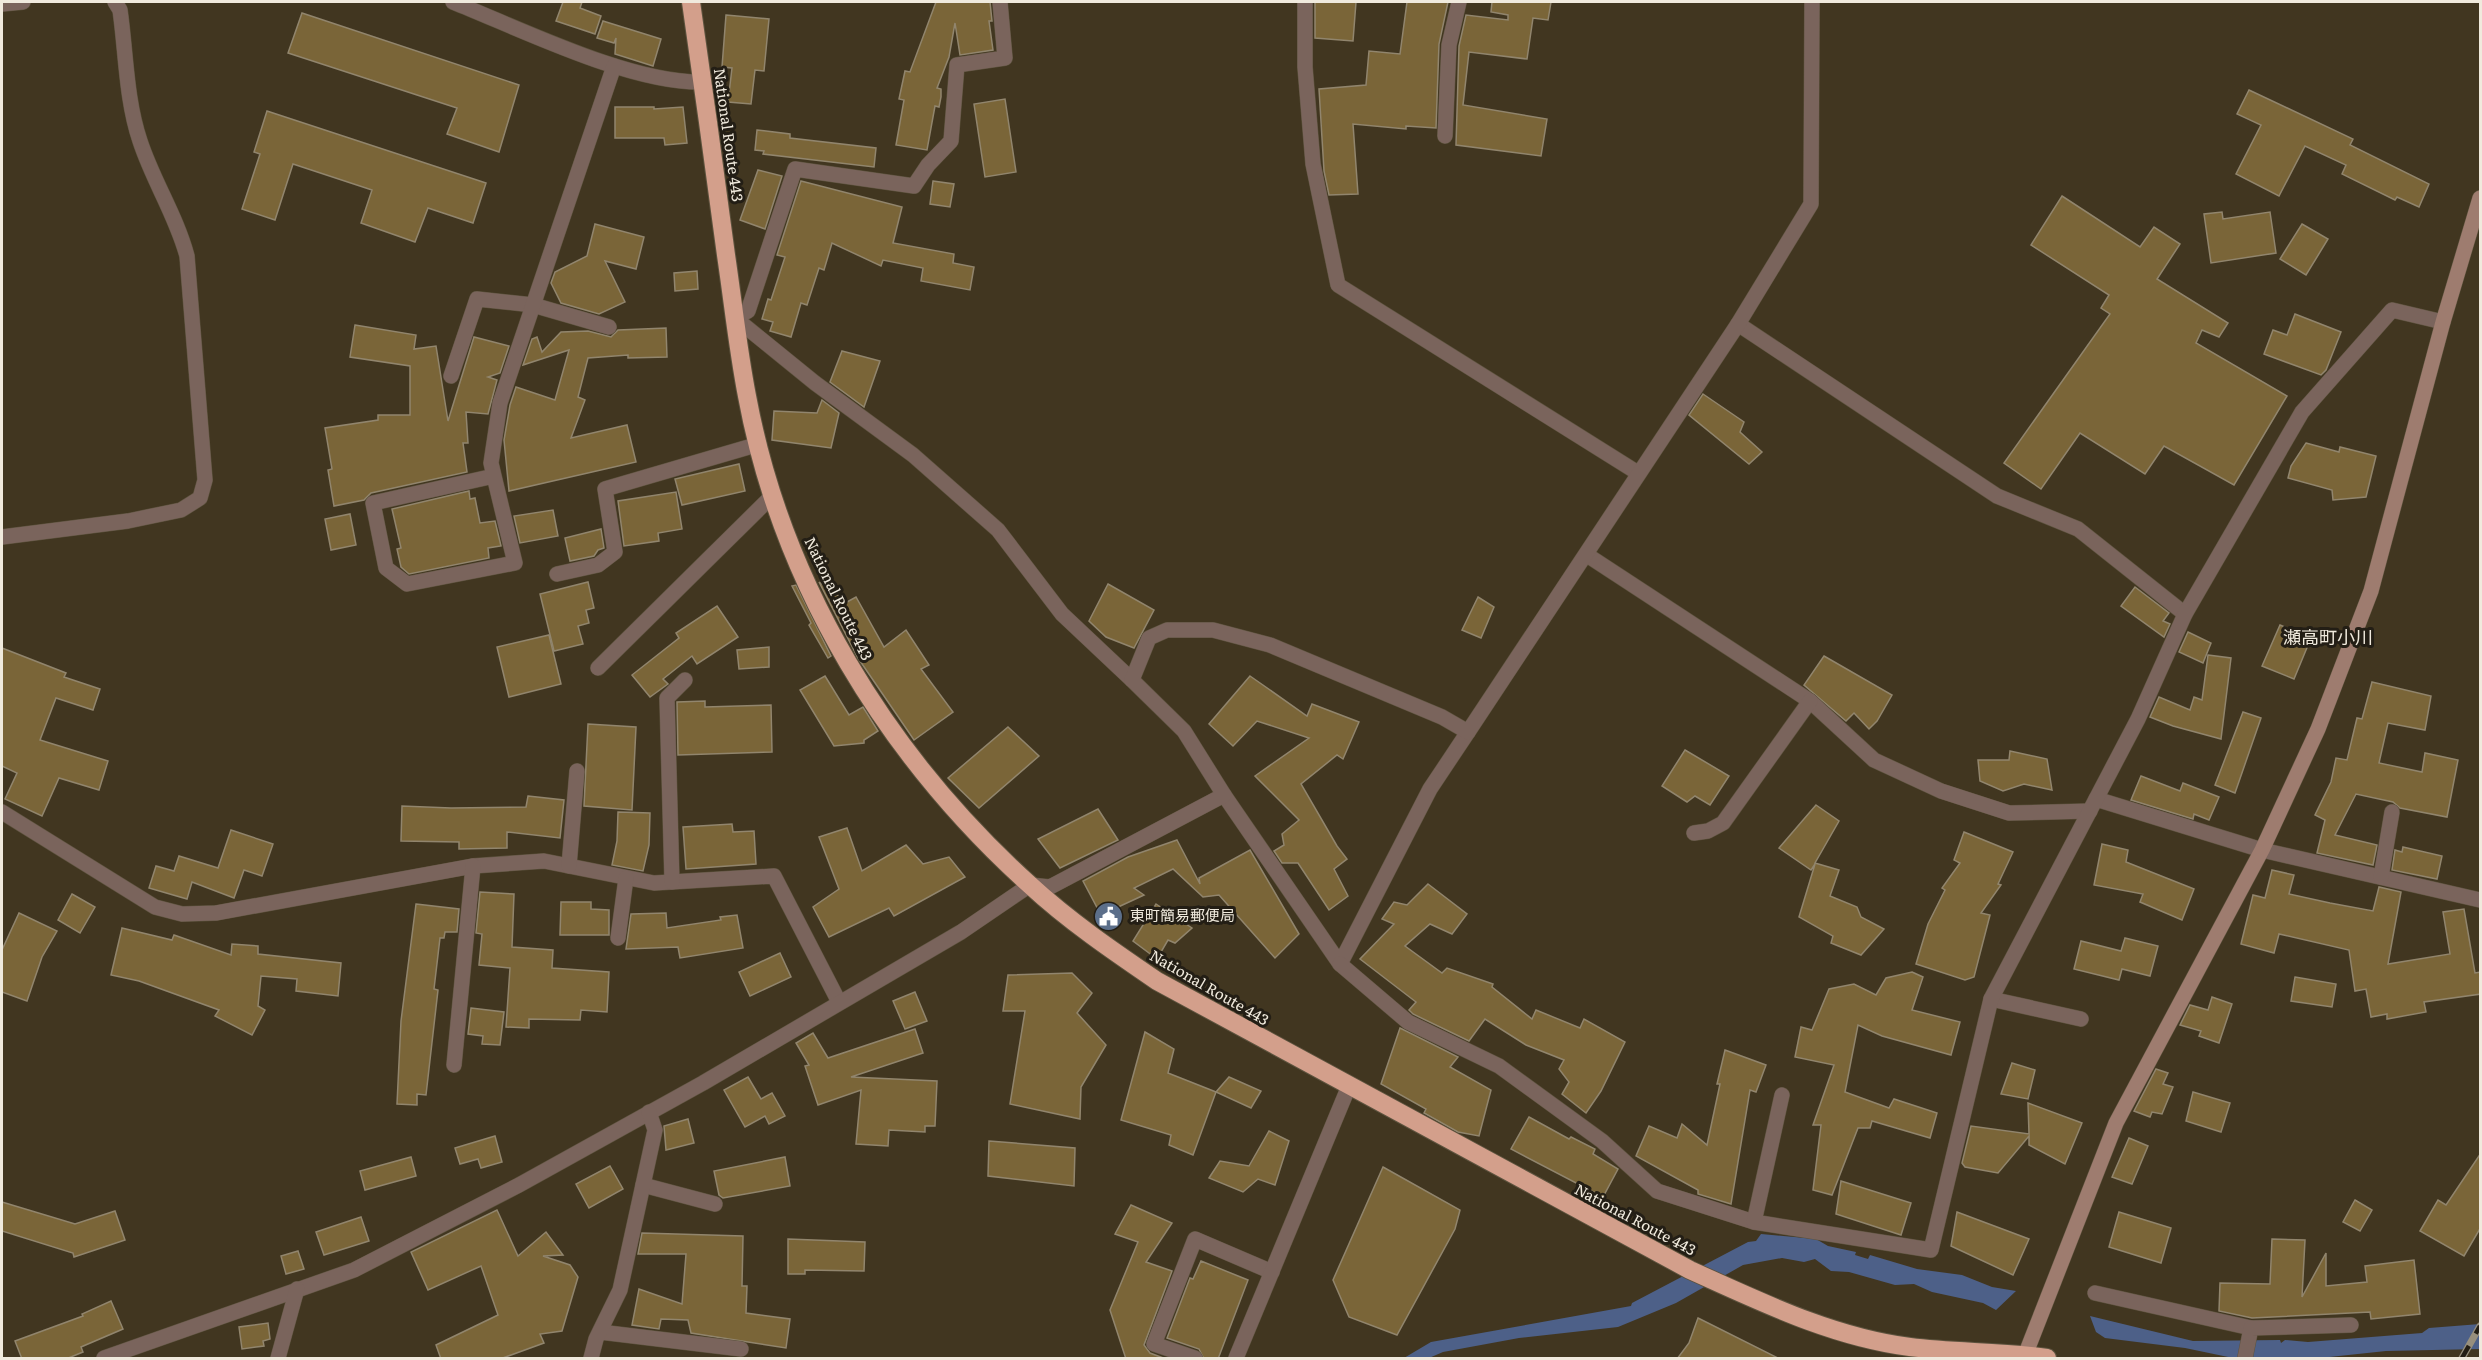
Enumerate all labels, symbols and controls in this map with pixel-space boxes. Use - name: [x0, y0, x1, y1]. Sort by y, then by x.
- street label: National Route 443: [709, 66, 750, 203]
- street label: National Route 443: [799, 533, 879, 664]
- district label: 瀬高町小川: [2283, 623, 2373, 650]
- public building icon: 東町簡易郵便局: [1093, 900, 1125, 932]
- place label: 東町簡易郵便局: [1130, 903, 1235, 926]
- street label: National Route 443: [1146, 943, 1274, 1030]
- street label: National Route 443: [1571, 1177, 1701, 1260]

